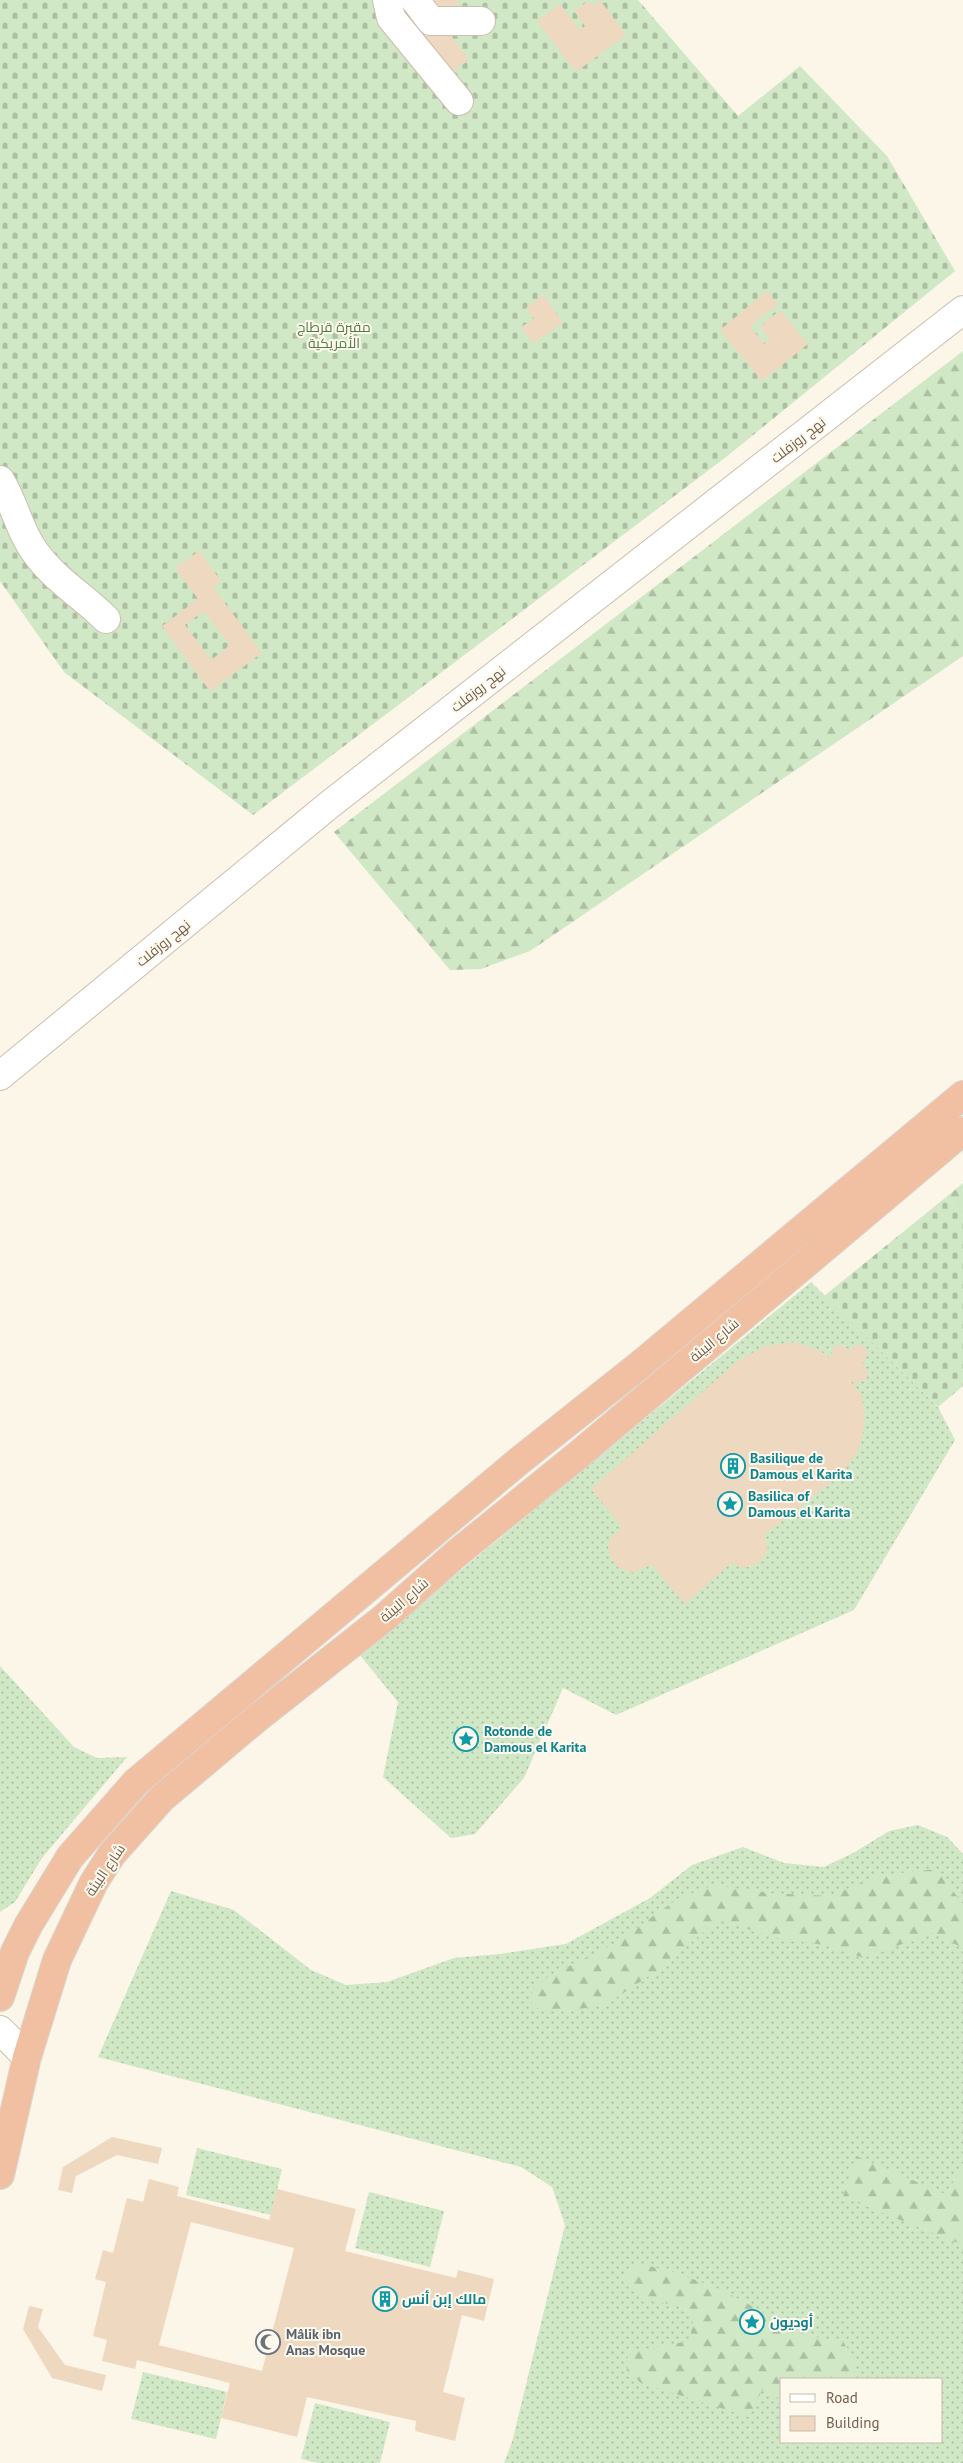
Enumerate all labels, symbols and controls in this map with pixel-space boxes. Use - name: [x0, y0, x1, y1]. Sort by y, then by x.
- park label: مقبرة قرطاج الأمريكية: [297, 318, 371, 352]
- street label: نهج روزفلت: [767, 413, 829, 467]
- street label: نهج روزفلت: [447, 662, 509, 716]
- street label: نهج روزفلت: [132, 916, 194, 970]
- street label: شارع البيئة: [686, 1314, 742, 1366]
- place label: Basilique de Damous el Karita: [750, 1449, 852, 1483]
- building icon: Basilique de Damous el Karita: [720, 1453, 746, 1479]
- place label: Basilica of Damous el Karita: [748, 1487, 850, 1521]
- place icon: Basilica of Damous el Karita: [717, 1491, 743, 1517]
- street label: شارع البيئة: [376, 1574, 432, 1626]
- place label: Rotonde de Damous el Karita: [484, 1722, 586, 1756]
- place icon: Rotonde de Damous el Karita: [453, 1726, 479, 1752]
- street label: شارع البيئة: [81, 1841, 129, 1899]
- building icon: مالك إبن أنس: [372, 2286, 398, 2312]
- place label: مالك إبن أنس: [402, 2290, 486, 2309]
- place icon: أوديون: [739, 2309, 765, 2335]
- place label: أوديون: [770, 2313, 813, 2331]
- place label: Mâlik ibn Anas Mosque: [286, 2325, 365, 2359]
- mosque icon: Mâlik ibn Anas Mosque: [255, 2329, 281, 2355]
- legend: [780, 2378, 943, 2443]
- text: Road: [826, 2388, 858, 2407]
- text: Building: [826, 2413, 880, 2432]

